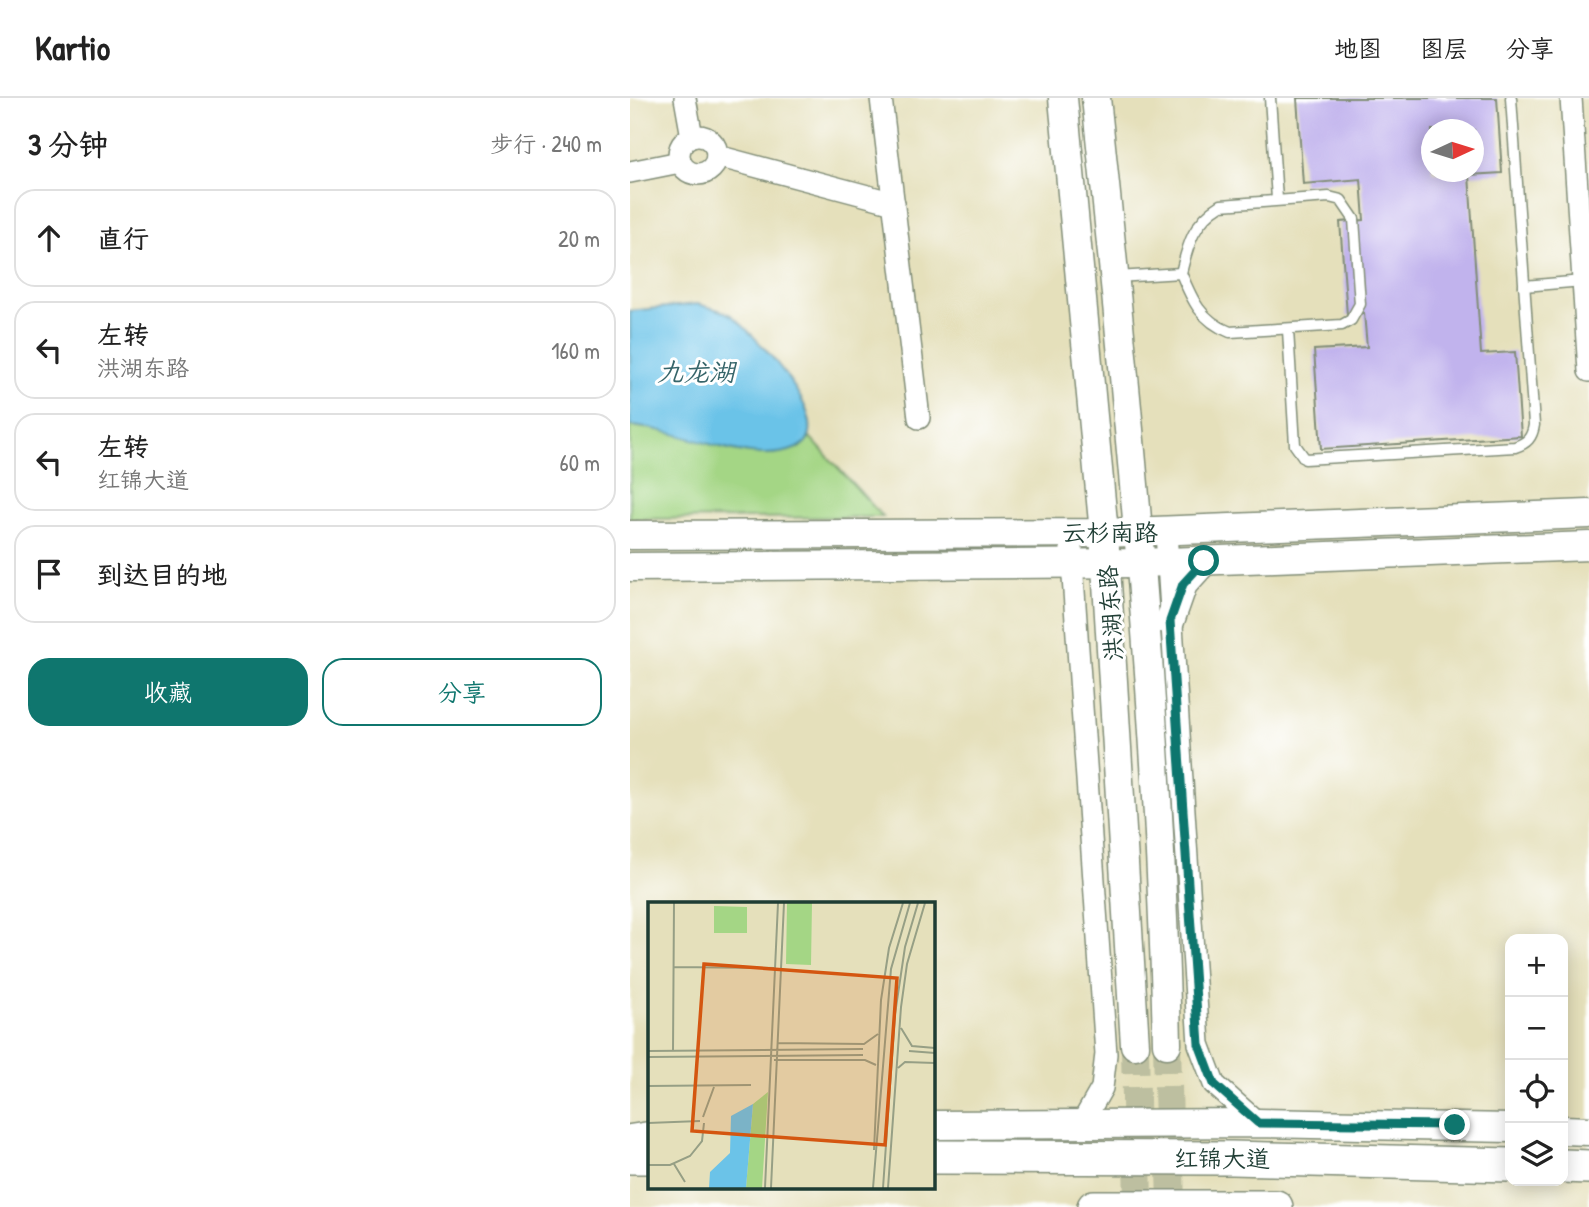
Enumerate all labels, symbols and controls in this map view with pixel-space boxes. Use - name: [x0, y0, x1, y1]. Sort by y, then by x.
- text: Kartio: [35, 26, 110, 70]
- text: 地图: [1334, 32, 1382, 64]
- text: 图层: [1420, 32, 1468, 64]
- text: 分享: [1506, 32, 1554, 64]
- north arrow: [1421, 119, 1484, 182]
- text: 3 分钟: [28, 124, 108, 164]
- text: 步行 · 240 m: [490, 128, 602, 159]
- icon: ahead: [30, 219, 68, 257]
- text: 直行: [97, 221, 149, 256]
- text: 20 m: [558, 223, 600, 254]
- text: 左转: [97, 317, 149, 352]
- icon: left: [30, 331, 68, 369]
- text: 160 m: [551, 335, 600, 366]
- text: 洪湖东路: [97, 352, 189, 383]
- water label: 九龙湖: [657, 354, 738, 389]
- text: 左转: [97, 429, 149, 464]
- icon: left: [30, 443, 68, 481]
- text: 60 m: [560, 447, 600, 478]
- text: 红锦大道: [97, 464, 189, 495]
- street label: 云杉南路: [1062, 516, 1158, 548]
- route start: [1188, 545, 1219, 576]
- icon: arrive: [30, 555, 68, 593]
- text: 到达目的地: [97, 557, 227, 592]
- street label: 洪湖东路: [1091, 564, 1129, 662]
- button: 收藏: [28, 658, 308, 726]
- button: 分享: [322, 658, 602, 726]
- inset map: [648, 902, 934, 1190]
- map controls: [1505, 934, 1568, 1186]
- button: +: [1505, 934, 1568, 997]
- button: −: [1505, 997, 1568, 1060]
- button: locate: [1505, 1060, 1568, 1123]
- route end: [1439, 1109, 1470, 1140]
- button: layers: [1505, 1123, 1568, 1186]
- street label: 红锦大道: [1174, 1142, 1270, 1174]

